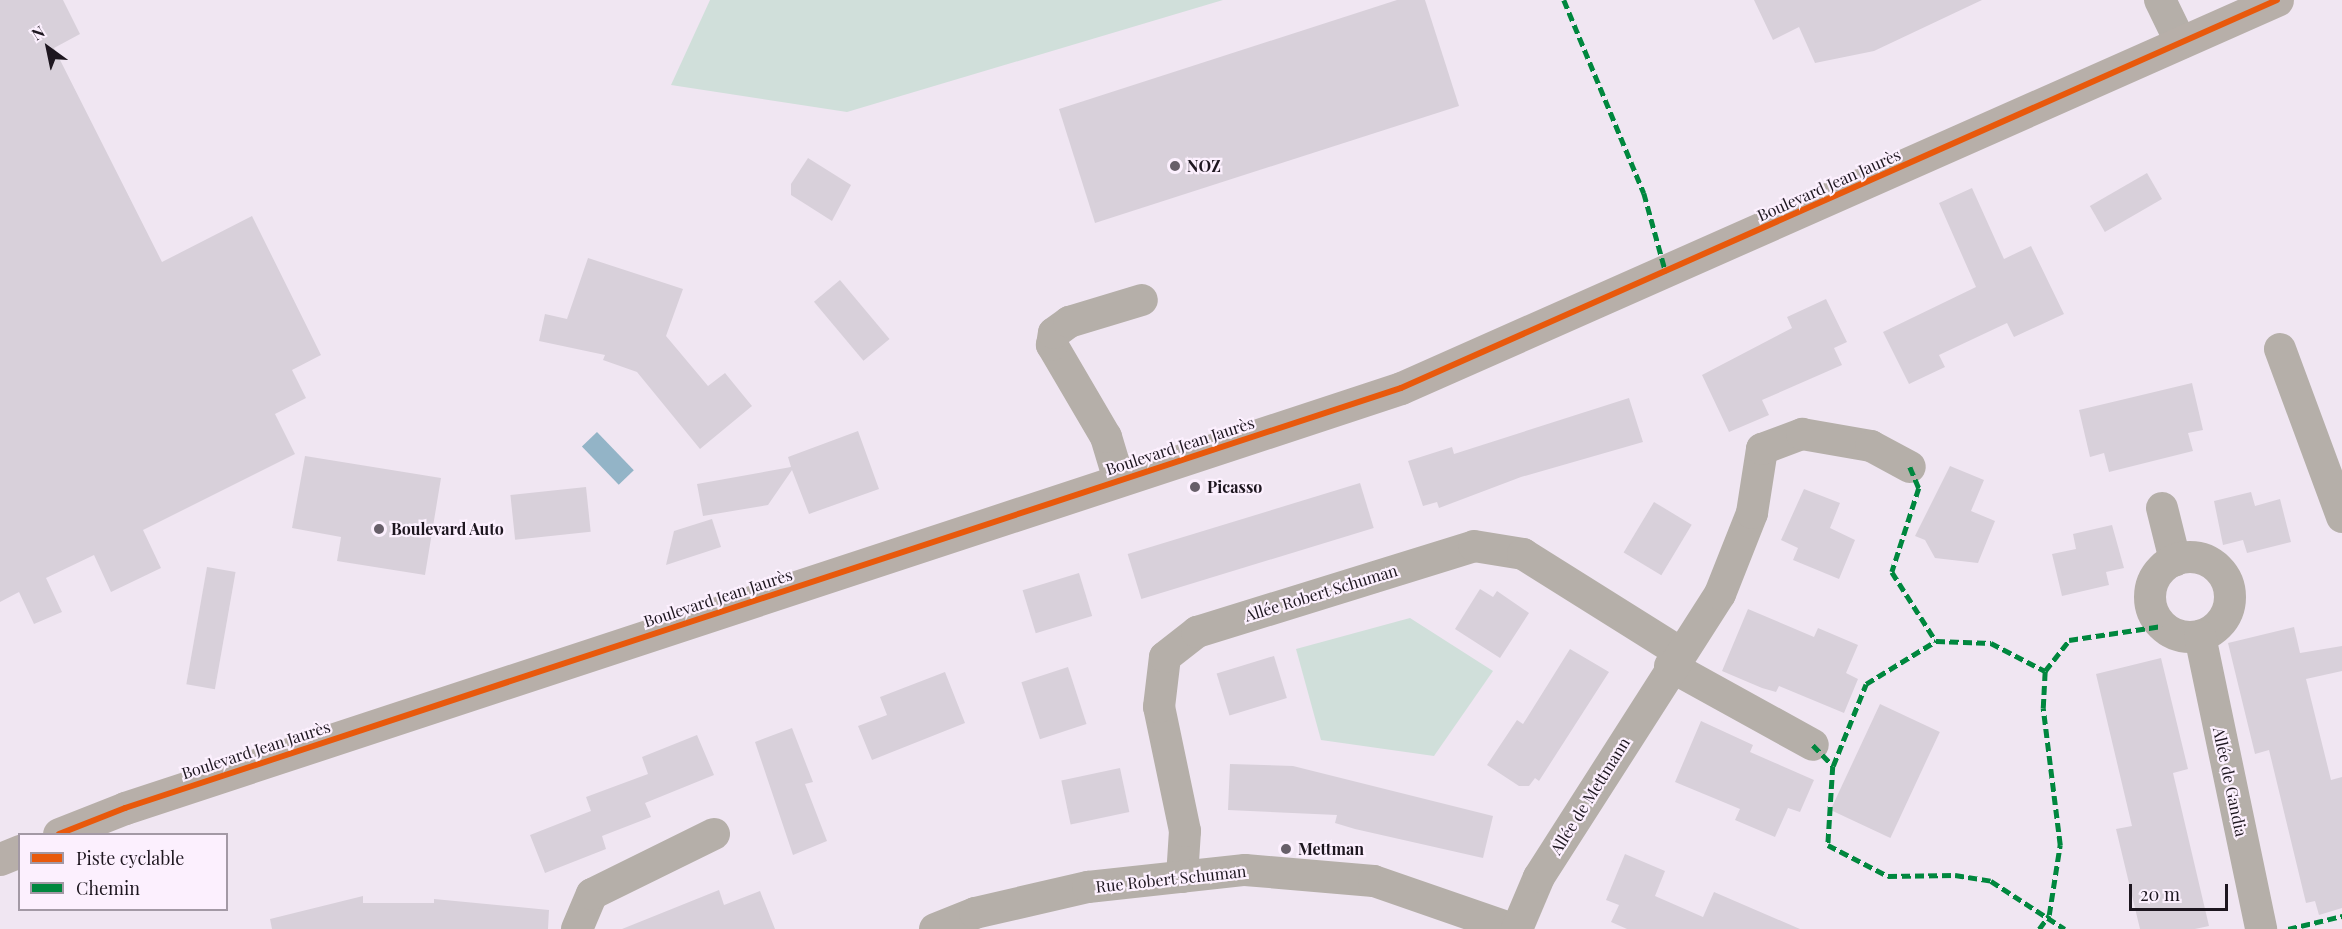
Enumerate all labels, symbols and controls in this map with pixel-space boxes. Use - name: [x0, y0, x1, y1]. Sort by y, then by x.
- north arrow: [18, 18, 78, 78]
- text: N: [27, 21, 48, 44]
- street label: Boulevard Jean Jaurès: [1754, 145, 1904, 225]
- place label: NOZ: [1187, 156, 1221, 176]
- marker: NOZ: [1168, 159, 1182, 173]
- street label: Boulevard Jean Jaurès: [1103, 413, 1257, 479]
- place label: Picasso: [1207, 477, 1262, 497]
- marker: Picasso: [1188, 480, 1202, 494]
- place label: Boulevard Auto: [391, 519, 504, 539]
- marker: Boulevard Auto: [372, 522, 386, 536]
- street label: Allée Robert Schuman: [1242, 561, 1400, 625]
- street label: Boulevard Jean Jaurès: [641, 565, 795, 631]
- street label: Boulevard Jean Jaurès: [179, 717, 333, 783]
- street label: Allée de Gandia: [2209, 726, 2251, 838]
- street label: Allée de Mettmann: [1546, 734, 1634, 858]
- legend: [18, 833, 228, 911]
- place label: Mettman: [1298, 839, 1364, 859]
- marker: Mettman: [1279, 842, 1293, 856]
- text: Piste cyclable: [76, 846, 184, 870]
- street label: Rue Robert Schuman: [1095, 862, 1247, 896]
- scale bar: [2132, 872, 2231, 910]
- text: Chemin: [76, 876, 140, 900]
- text: 20 m: [2140, 882, 2180, 906]

